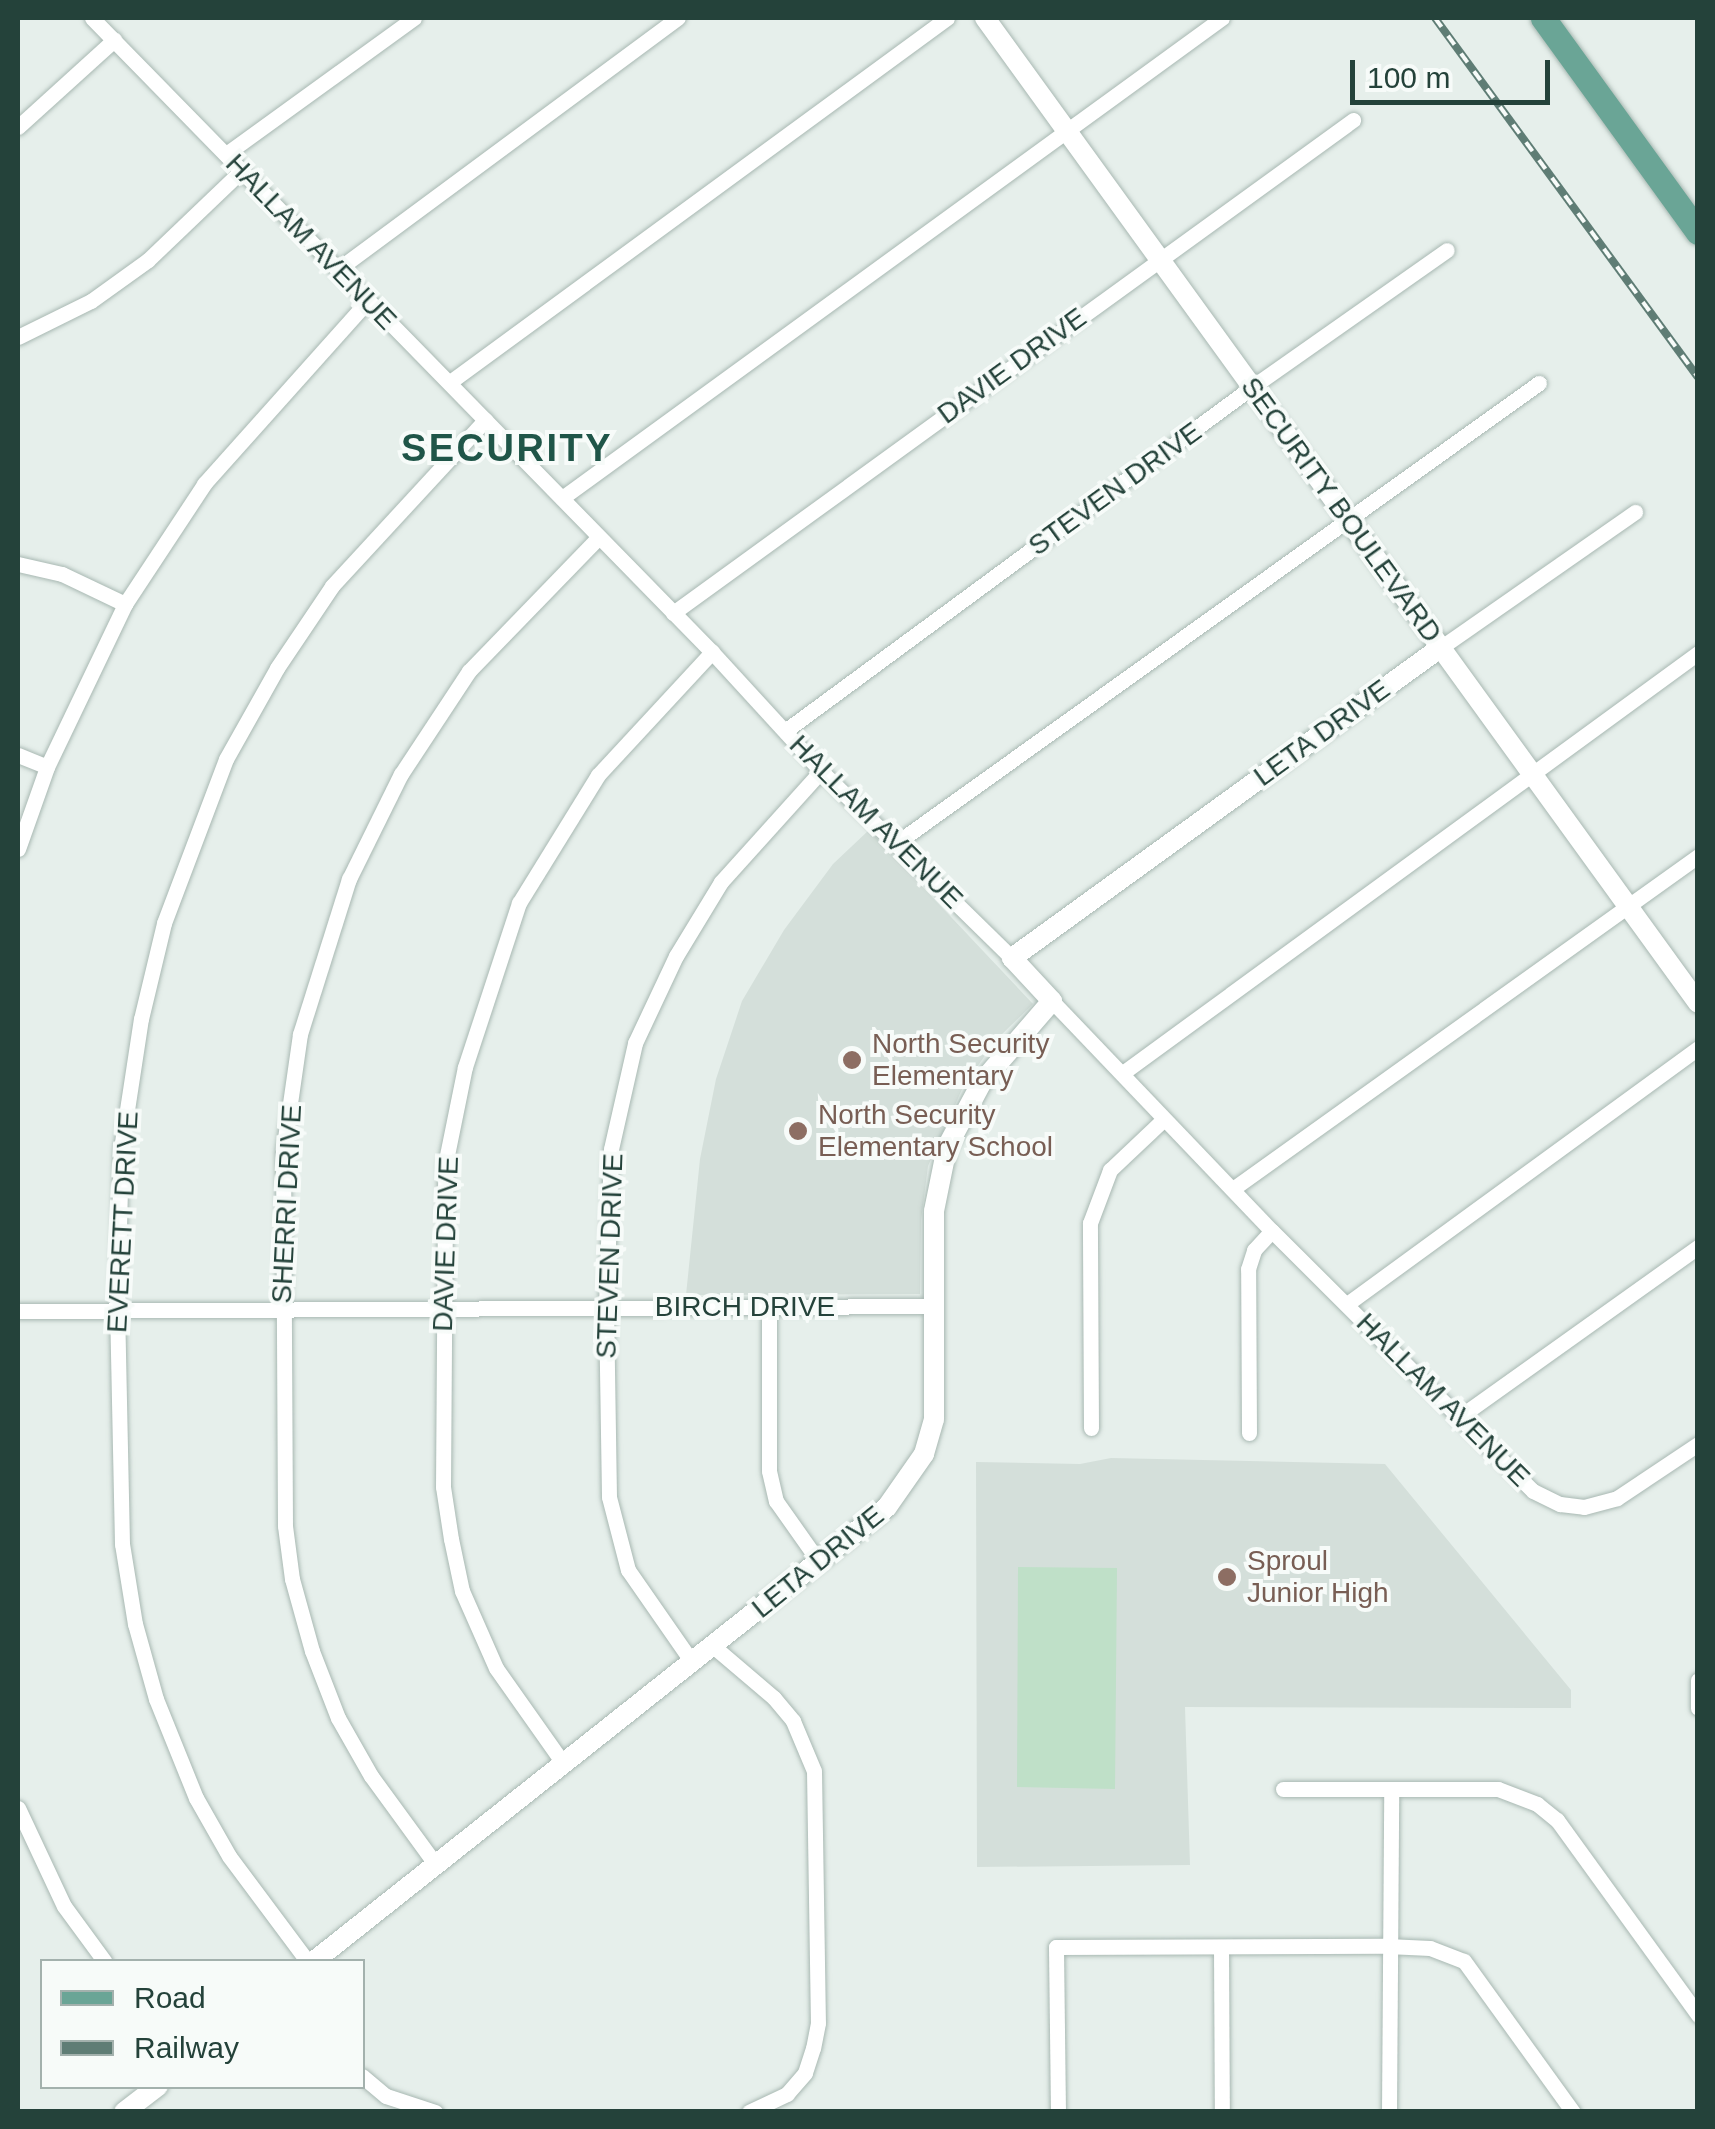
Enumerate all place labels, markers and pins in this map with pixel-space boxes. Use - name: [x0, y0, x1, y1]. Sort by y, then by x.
- place label: North Security Elementary: [872, 1027, 1049, 1093]
- marker: North Security Elementary: [841, 1049, 863, 1071]
- place label: North Security Elementary School: [818, 1098, 1053, 1164]
- marker: North Security Elementary School: [787, 1120, 809, 1142]
- place label: Sproul Junior High: [1247, 1544, 1389, 1610]
- marker: Sproul Junior High: [1216, 1566, 1238, 1588]

